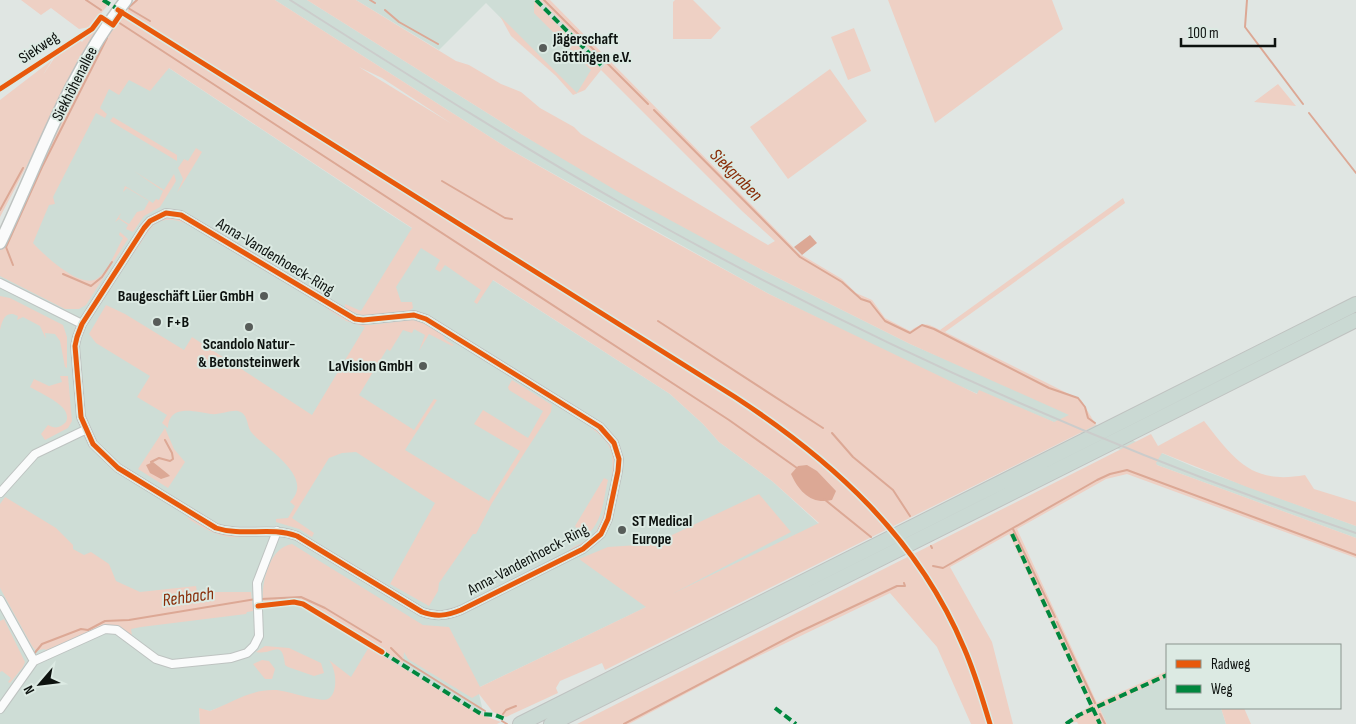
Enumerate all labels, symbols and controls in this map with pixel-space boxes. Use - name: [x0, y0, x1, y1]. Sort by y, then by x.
- scale bar: [1181, 15, 1275, 47]
- text: 100 m: [1188, 24, 1219, 43]
- street label: Siekweg: [15, 28, 63, 68]
- place label: Jägerschaft Göttingen e.V.: [552, 30, 632, 67]
- marker: Jägerschaft Göttingen e.V.: [537, 42, 549, 54]
- street label: Siekhöhenallee: [48, 44, 102, 124]
- water label: Siekgraben: [705, 144, 767, 206]
- street label: Anna-Vandenhoeck-Ring: [212, 214, 337, 300]
- place label: Baugeschäft Lüer GmbH: [118, 287, 254, 306]
- marker: Baugeschäft Lüer GmbH: [258, 290, 270, 302]
- place label: F+B: [167, 313, 190, 332]
- marker: F+B: [151, 316, 163, 328]
- marker: Scandolo Natur- & Betonsteinwerk: [243, 321, 255, 333]
- place label: Scandolo Natur- & Betonsteinwerk: [198, 335, 300, 372]
- place label: LaVision GmbH: [329, 357, 413, 376]
- marker: LaVision GmbH: [417, 360, 429, 372]
- place label: ST Medical Europe: [632, 512, 692, 549]
- street label: Anna-Vandenhoeck-Ring: [463, 520, 592, 600]
- marker: ST Medical Europe: [616, 524, 628, 536]
- water label: Rehbach: [161, 583, 215, 611]
- legend: [1166, 644, 1341, 709]
- text: Radweg: [1211, 655, 1250, 674]
- north arrow: [15, 659, 65, 709]
- text: Weg: [1211, 680, 1233, 699]
- text: N: [20, 683, 38, 697]

